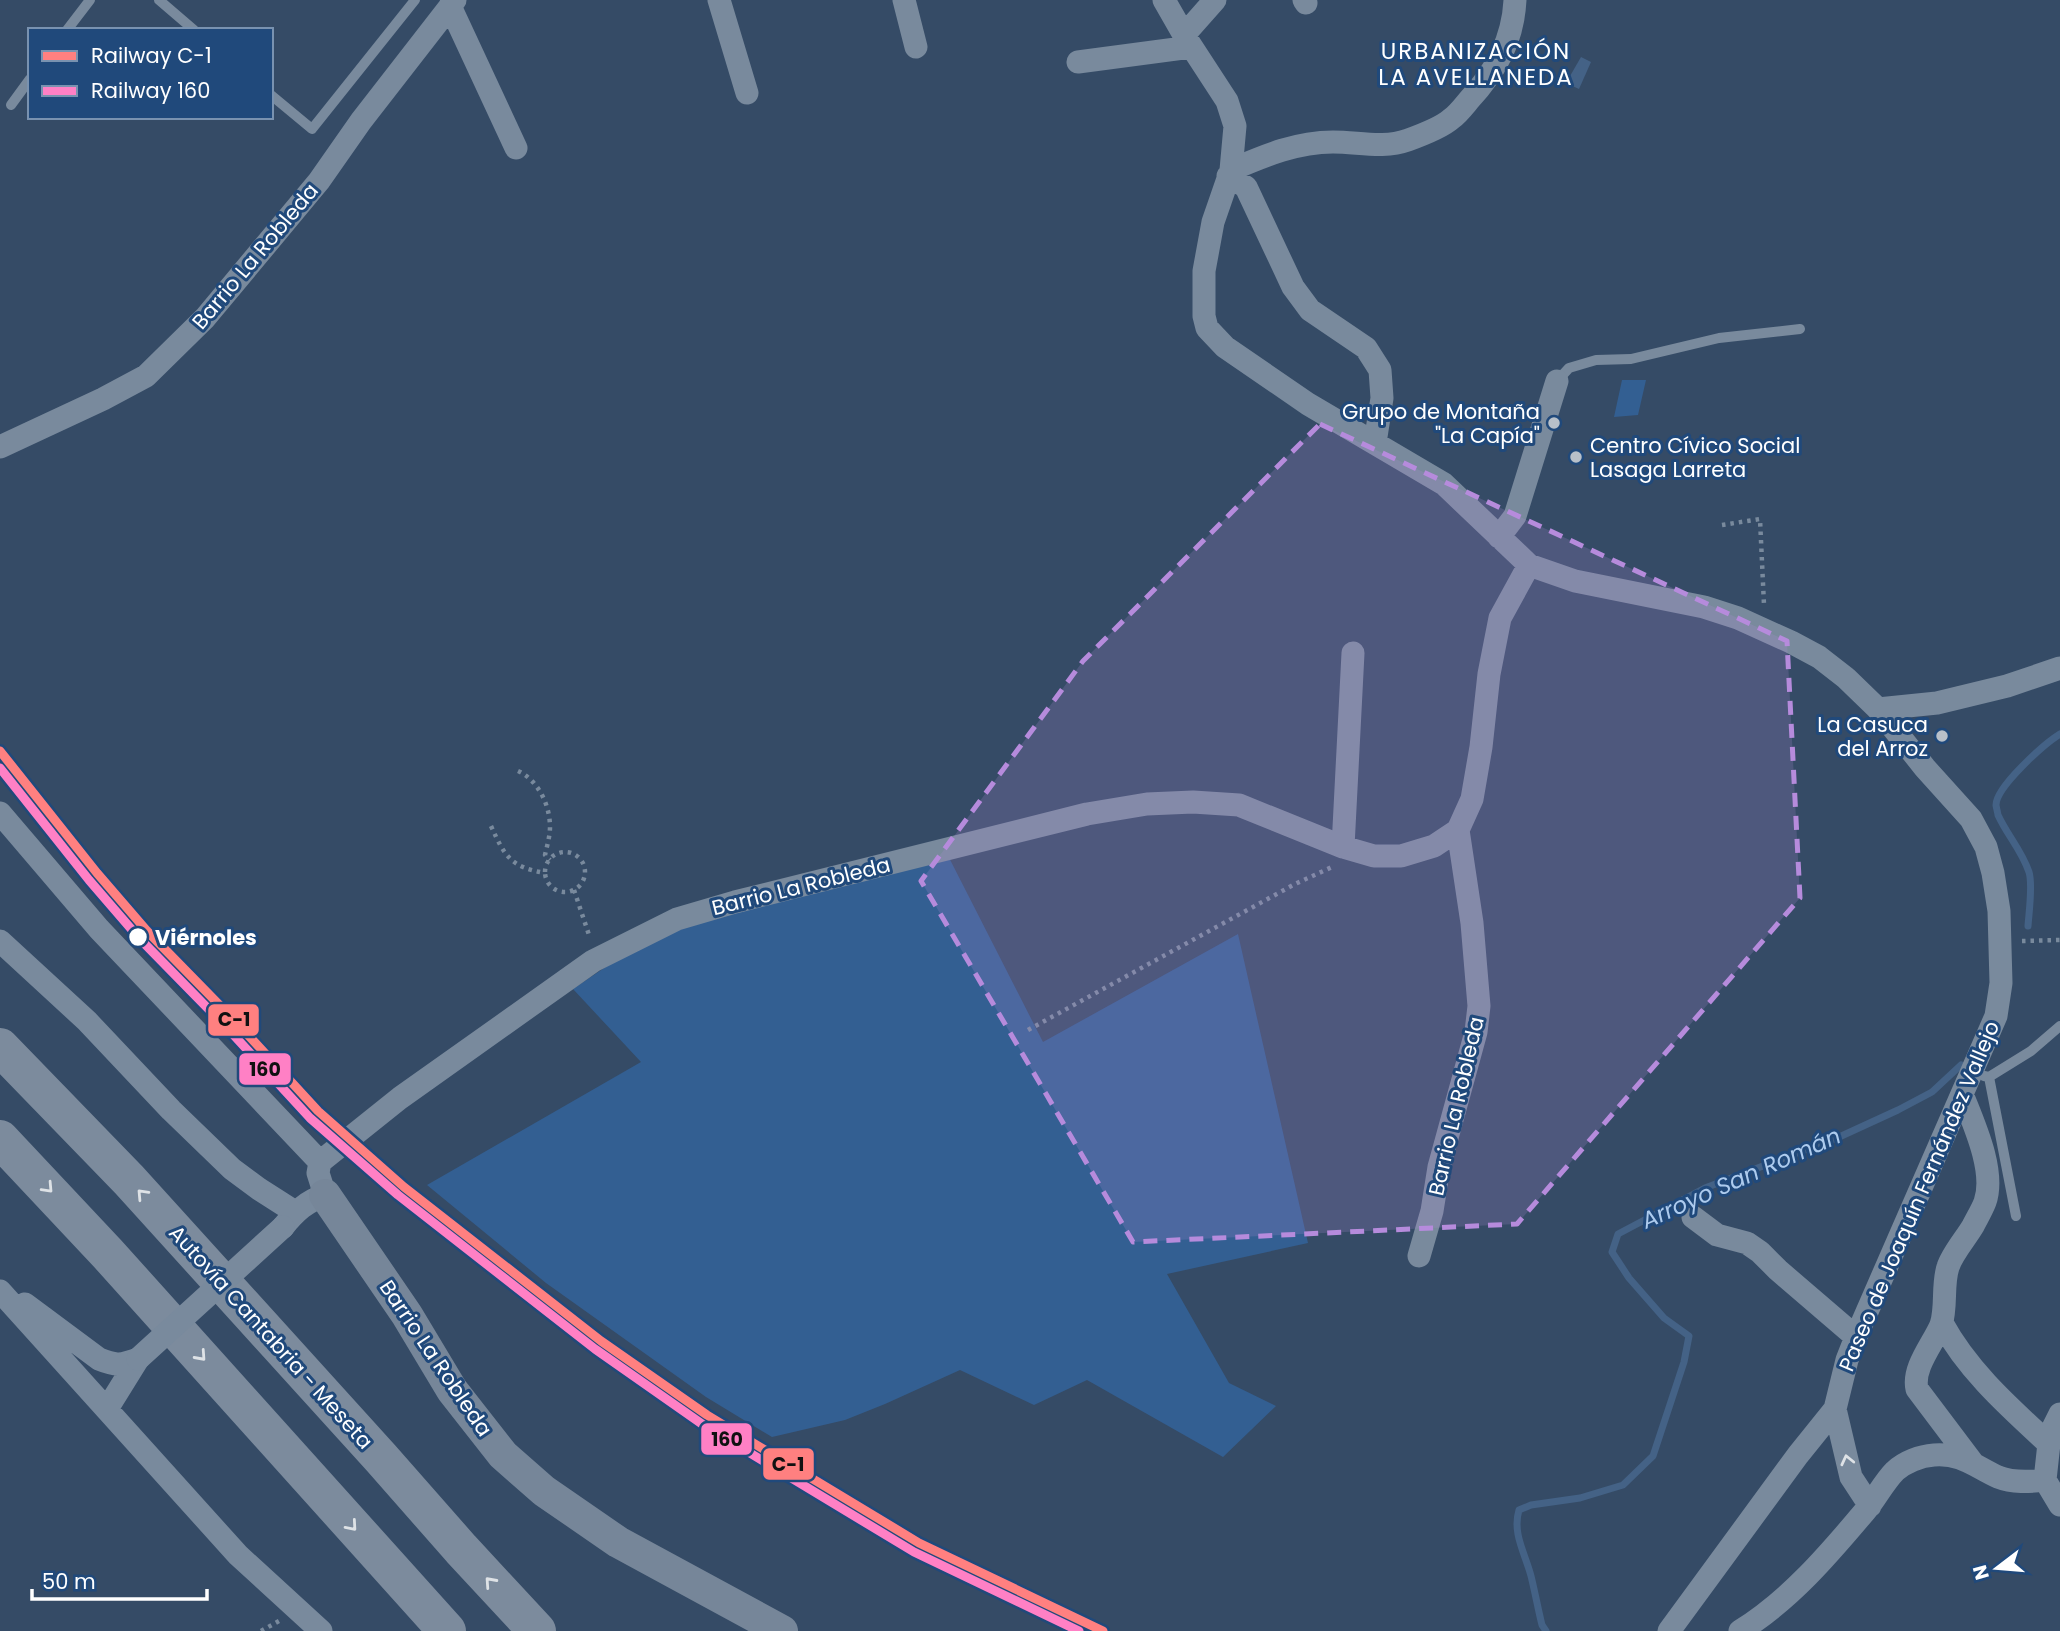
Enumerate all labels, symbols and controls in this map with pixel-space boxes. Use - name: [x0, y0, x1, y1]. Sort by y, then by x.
- legend: [28, 28, 273, 119]
- district label: URBANIZACIÓN LA AVELLANEDA: [1378, 35, 1574, 93]
- text: Railway C-1: [91, 41, 212, 70]
- text: Railway 160: [91, 76, 210, 105]
- street label: Barrio La Robleda: [185, 177, 325, 335]
- place label: Grupo de Montaña "La Capía": [1342, 397, 1540, 450]
- marker: Grupo de Montaña "La Capía": [1546, 415, 1562, 431]
- place label: Centro Cívico Social Lasaga Larreta: [1590, 431, 1800, 484]
- marker: Centro Cívico Social Lasaga Larreta: [1568, 449, 1584, 465]
- place label: La Casuca del Arroz: [1817, 710, 1928, 763]
- marker: La Casuca del Arroz: [1934, 728, 1950, 744]
- street label: Barrio La Robleda: [709, 850, 893, 922]
- place label: Viérnoles: [155, 923, 257, 952]
- marker: Viérnoles: [127, 926, 149, 948]
- line badge: C-1: [207, 1003, 260, 1037]
- text: C-1: [218, 1006, 250, 1033]
- street label: Barrio La Robleda: [1421, 1014, 1491, 1198]
- street label: Paseo de Joaquín Fernández Vallejo: [1832, 1016, 2006, 1376]
- line badge: 160: [238, 1052, 292, 1086]
- text: 160: [249, 1056, 281, 1083]
- water label: Arroyo San Román: [1635, 1120, 1846, 1237]
- one-way arrow: [39, 1180, 52, 1193]
- one-way arrow: [137, 1189, 150, 1202]
- street label: Autovía Cantabria - Meseta: [162, 1219, 380, 1455]
- street label: Barrio La Robleda: [373, 1274, 499, 1442]
- one-way arrow: [193, 1348, 205, 1361]
- line badge: 160: [700, 1422, 753, 1456]
- text: 160: [711, 1426, 743, 1453]
- line badge: C-1: [762, 1447, 815, 1481]
- text: C-1: [772, 1451, 804, 1478]
- one-way arrow: [1841, 1454, 1855, 1466]
- one-way arrow: [344, 1518, 356, 1531]
- north arrow: [1962, 1533, 2032, 1603]
- scale bar: [32, 1558, 206, 1602]
- text: N: [1966, 1562, 1996, 1583]
- text: 50 m: [42, 1567, 96, 1596]
- one-way arrow: [486, 1577, 499, 1590]

